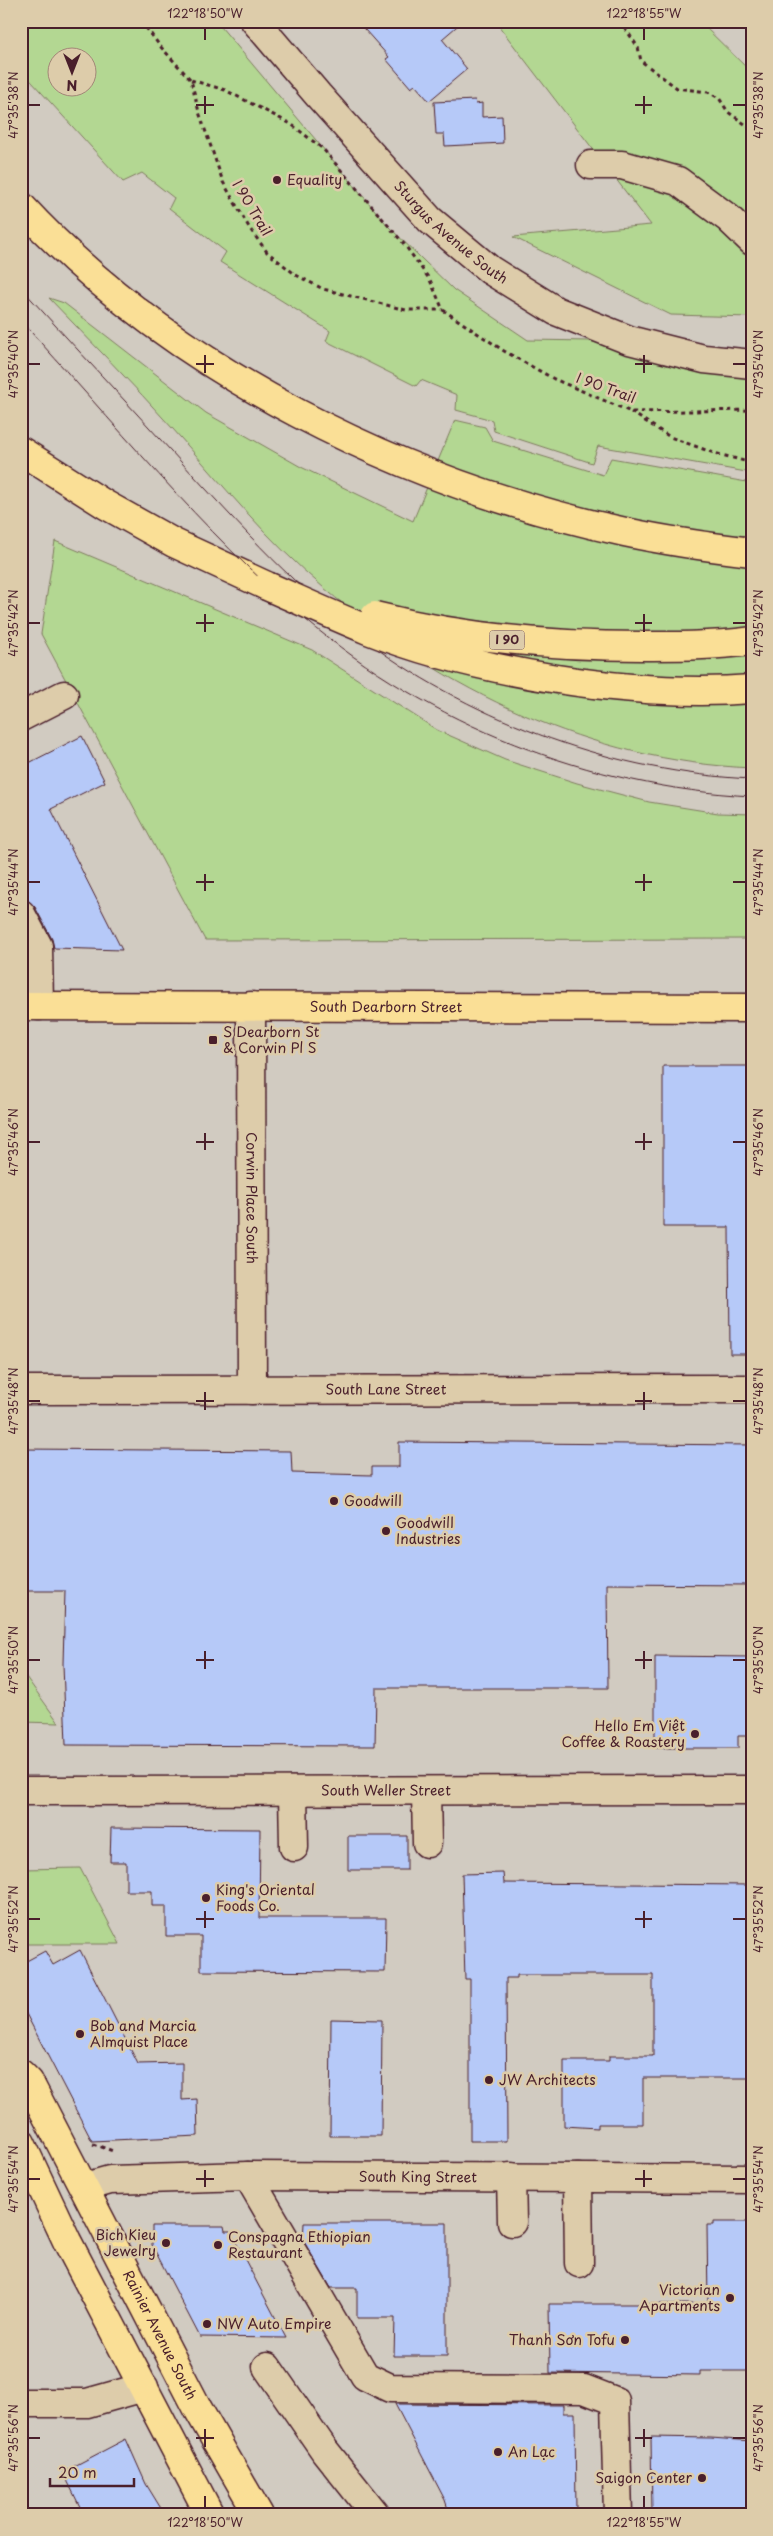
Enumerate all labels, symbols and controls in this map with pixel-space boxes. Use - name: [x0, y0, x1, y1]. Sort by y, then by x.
- text: 122°18'50"W: [167, 4, 244, 22]
- text: 122°18'55"W: [607, 4, 682, 22]
- north arrow: [48, 48, 98, 98]
- text: 47°35'38"N: [4, 71, 22, 139]
- text: 47°35'38"N: [749, 71, 767, 139]
- text: N: [66, 75, 78, 96]
- place label: Equality: [287, 169, 342, 190]
- marker: Equality: [271, 174, 283, 186]
- street label: I 90 Trail: [227, 176, 277, 240]
- street label: Sturgus Avenue South: [390, 176, 512, 289]
- text: 47°35'40"N: [4, 330, 22, 398]
- text: 47°35'40"N: [749, 330, 767, 398]
- street label: I 90 Trail: [573, 367, 639, 408]
- text: 47°35'42"N: [4, 589, 22, 657]
- text: 47°35'42"N: [749, 589, 767, 657]
- road number: I 90: [490, 630, 524, 650]
- text: 47°35'44"N: [4, 848, 22, 916]
- text: 47°35'44"N: [749, 848, 767, 916]
- street label: South Dearborn Street: [310, 996, 463, 1017]
- place label: S Dearborn St & Corwin Pl S: [223, 1021, 320, 1058]
- marker: S Dearborn St & Corwin Pl S: [207, 1034, 219, 1046]
- text: 47°35'46"N: [4, 1108, 22, 1176]
- text: 47°35'46"N: [749, 1108, 767, 1176]
- street label: Corwin Place South: [241, 1132, 263, 1264]
- text: 47°35'48"N: [4, 1367, 22, 1435]
- text: 47°35'48"N: [749, 1367, 767, 1435]
- street label: South Lane Street: [326, 1378, 447, 1400]
- place label: Goodwill: [344, 1490, 402, 1511]
- marker: Goodwill: [328, 1495, 340, 1507]
- place label: Goodwill Industries: [396, 1512, 460, 1549]
- marker: Goodwill Industries: [380, 1525, 392, 1537]
- text: 47°35'50"N: [4, 1626, 22, 1694]
- text: 47°35'50"N: [749, 1626, 767, 1694]
- place label: Hello Em Việt Coffee & Roastery: [561, 1715, 685, 1752]
- marker: Hello Em Việt Coffee & Roastery: [689, 1728, 701, 1740]
- street label: South Weller Street: [321, 1779, 451, 1801]
- place label: King's Oriental Foods Co.: [216, 1879, 315, 1916]
- text: 47°35'52"N: [4, 1885, 22, 1953]
- text: 47°35'52"N: [749, 1885, 767, 1953]
- marker: King's Oriental Foods Co.: [200, 1892, 212, 1904]
- place label: Bob and Marcia Almquist Place: [90, 2015, 197, 2052]
- marker: Bob and Marcia Almquist Place: [74, 2028, 86, 2040]
- place label: JW Architects: [499, 2069, 596, 2090]
- marker: JW Architects: [483, 2074, 495, 2086]
- text: 47°35'54"N: [4, 2145, 22, 2213]
- text: 47°35'54"N: [749, 2145, 767, 2213]
- street label: South King Street: [359, 2166, 477, 2187]
- place label: Bich Kieu Jewelry: [96, 2224, 156, 2261]
- place label: Conspagna Ethiopian Restaurant: [228, 2226, 371, 2263]
- marker: Bich Kieu Jewelry: [160, 2237, 172, 2249]
- marker: Conspagna Ethiopian Restaurant: [212, 2239, 224, 2251]
- street label: Rainier Avenue South: [118, 2266, 202, 2403]
- place label: Victorian Apartments: [639, 2279, 720, 2316]
- marker: Victorian Apartments: [724, 2292, 736, 2304]
- place label: NW Auto Empire: [217, 2313, 332, 2334]
- marker: NW Auto Empire: [201, 2318, 213, 2330]
- place label: Thanh Sơn Tofu: [509, 2329, 615, 2350]
- marker: Thanh Sơn Tofu: [619, 2334, 631, 2346]
- text: 47°35'56"N: [4, 2404, 22, 2472]
- text: 47°35'56"N: [749, 2404, 767, 2472]
- place label: An Lạc: [508, 2441, 555, 2462]
- marker: An Lạc: [492, 2446, 504, 2458]
- scale bar: [50, 2456, 134, 2488]
- text: 20 m: [58, 2460, 97, 2483]
- place label: Saigon Center: [595, 2467, 692, 2488]
- marker: Saigon Center: [696, 2472, 708, 2484]
- text: 122°18'50"W: [167, 2513, 244, 2531]
- text: 122°18'55"W: [607, 2513, 682, 2531]

